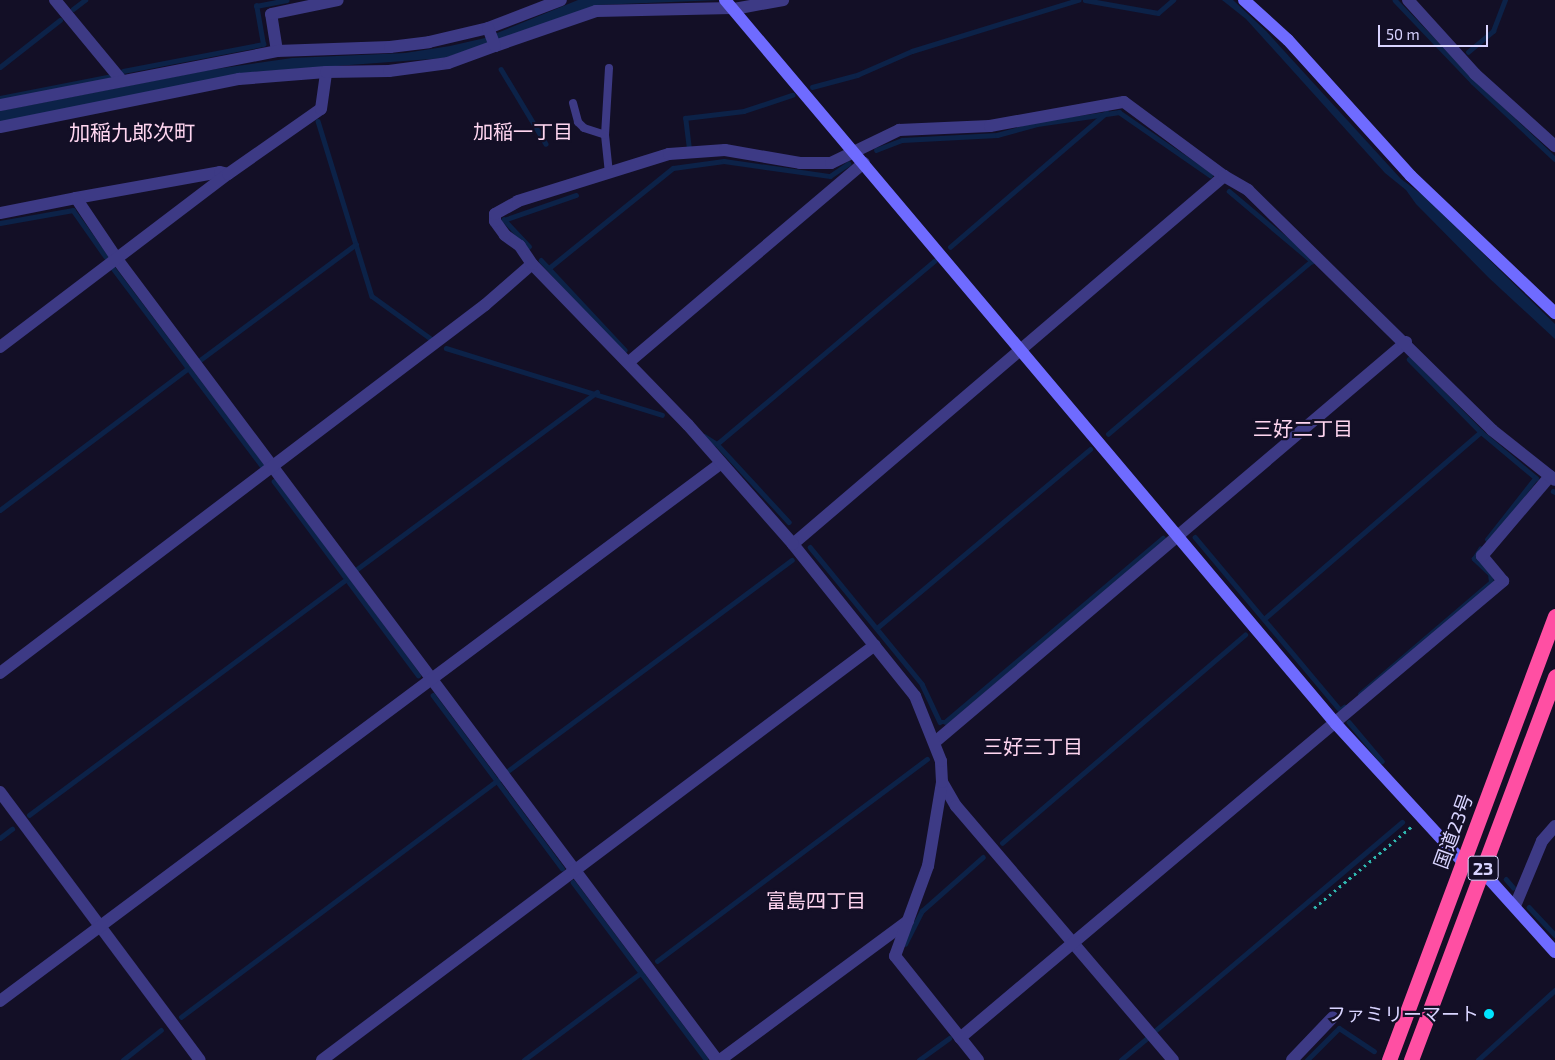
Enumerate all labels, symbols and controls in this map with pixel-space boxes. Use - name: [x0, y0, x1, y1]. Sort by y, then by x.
- scale bar: [1380, 15, 1490, 47]
- text: 50 m: [1386, 25, 1420, 43]
- district label: 加稲九郎次町: [69, 119, 195, 145]
- district label: 加稲一丁目: [473, 119, 573, 143]
- district label: 三好二丁目: [1253, 416, 1353, 440]
- district label: 三好三丁目: [983, 734, 1083, 758]
- street label: 国道23号: [1429, 790, 1477, 872]
- road number: 23: [1467, 852, 1499, 884]
- district label: 富島四丁目: [766, 888, 866, 912]
- place label: ファミリーマート: [1327, 1003, 1479, 1025]
- marker: ファミリーマート: [1483, 1008, 1495, 1020]

